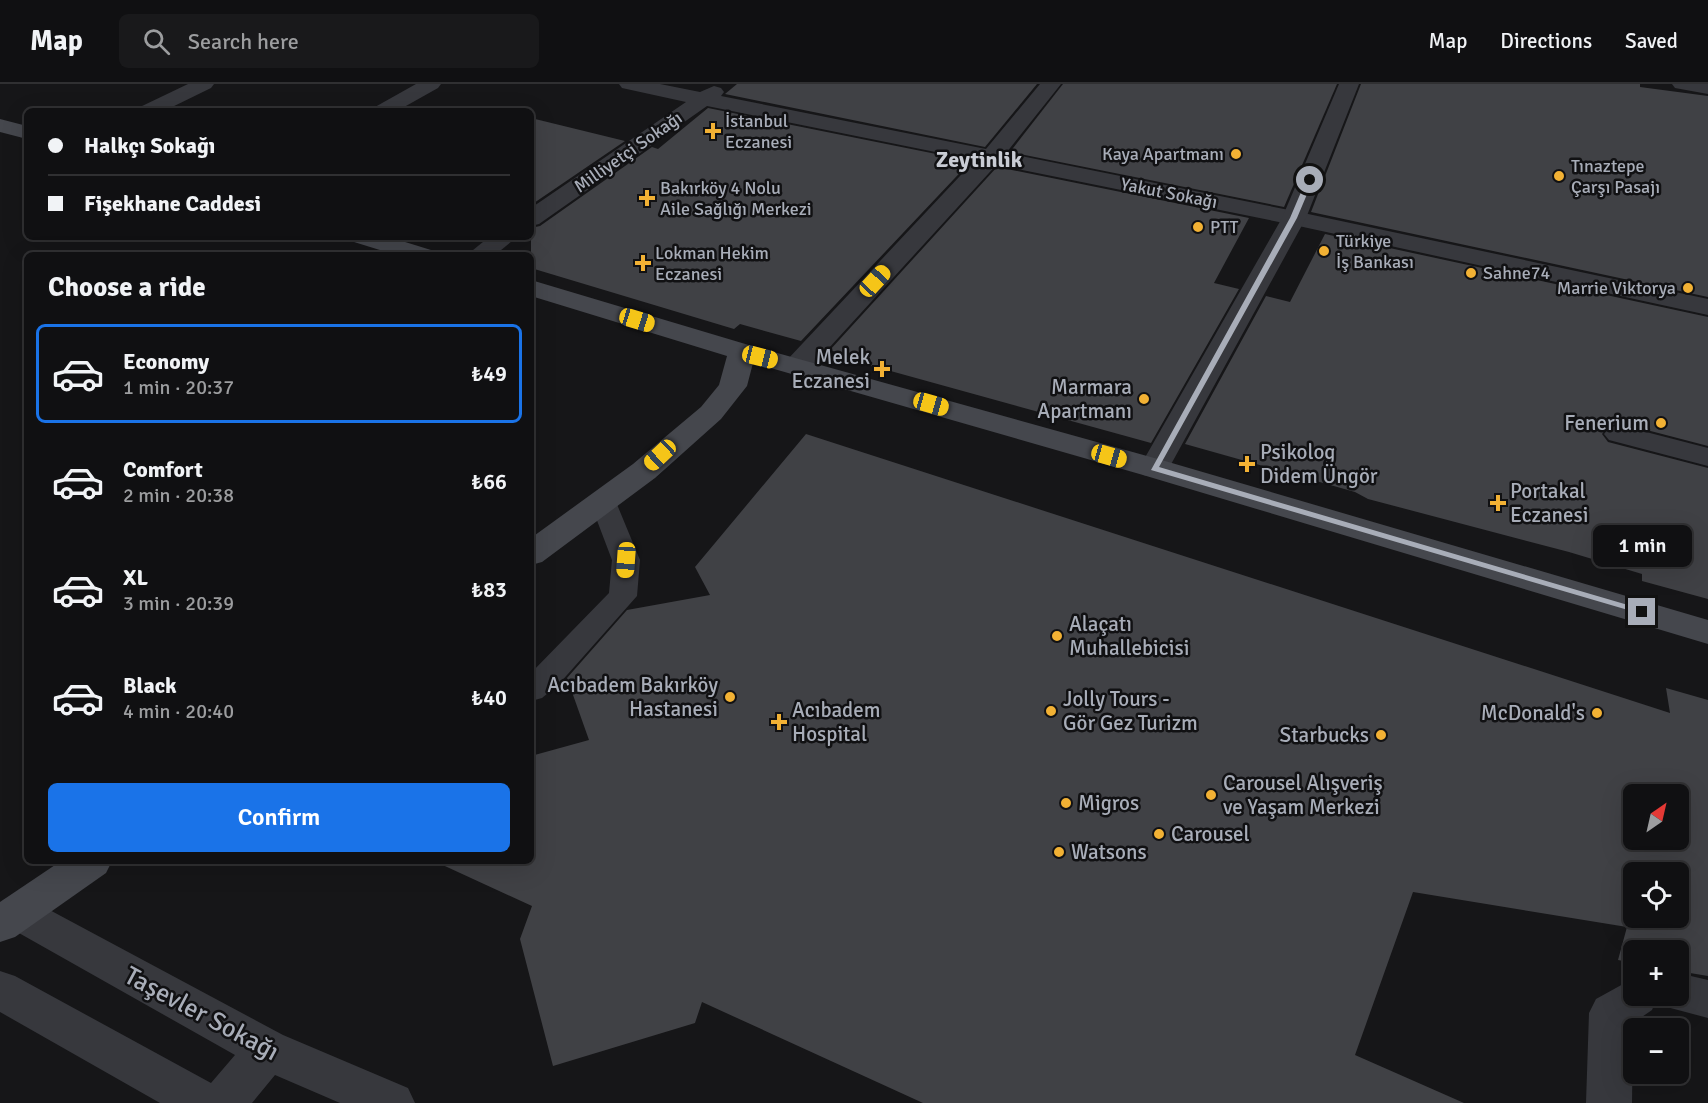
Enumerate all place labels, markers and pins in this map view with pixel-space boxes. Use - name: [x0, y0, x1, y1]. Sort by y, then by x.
- place label: İstanbul Eczanesi: [725, 110, 792, 153]
- marker: İstanbul Eczanesi: [706, 124, 720, 138]
- place label: Kaya Apartmanı: [1102, 143, 1224, 165]
- marker: Kaya Apartmanı: [1229, 147, 1243, 161]
- place label: Tınaztepe Çarşı Pasajı: [1571, 155, 1660, 198]
- marker: Tınaztepe Çarşı Pasajı: [1552, 169, 1566, 183]
- place label: Bakırköy 4 Nolu Aile Sağlığı Merkezi: [660, 177, 812, 220]
- marker: Bakırköy 4 Nolu Aile Sağlığı Merkezi: [638, 189, 656, 207]
- place label: PTT: [1210, 216, 1239, 238]
- marker: PTT: [1191, 220, 1205, 234]
- place label: Türkiye İş Bankası: [1336, 230, 1414, 273]
- place label: Lokman Hekim Eczanesi: [655, 242, 769, 285]
- marker: Türkiye İş Bankası: [1317, 244, 1331, 258]
- marker: Lokman Hekim Eczanesi: [636, 256, 650, 270]
- place label: Sahne74: [1483, 262, 1550, 284]
- marker: Sahne74: [1464, 266, 1478, 280]
- place label: Marrie Viktorya: [1557, 277, 1676, 299]
- marker: Marrie Viktorya: [1681, 281, 1695, 295]
- place label: Melek Eczanesi: [792, 344, 870, 394]
- marker: Melek Eczanesi: [875, 362, 889, 376]
- place label: Marmara Apartmanı: [1037, 374, 1132, 424]
- marker: Marmara Apartmanı: [1137, 392, 1151, 406]
- place label: Fenerium: [1564, 410, 1649, 436]
- marker: Fenerium: [1654, 416, 1668, 430]
- place label: Psikolog Didem Üngör: [1260, 439, 1378, 489]
- marker: Psikolog Didem Üngör: [1238, 455, 1256, 473]
- place label: Portakal Eczanesi: [1510, 478, 1588, 528]
- marker: Portakal Eczanesi: [1491, 496, 1505, 510]
- place label: Alaçatı Muhallebicisi: [1069, 611, 1189, 661]
- marker: Alaçatı Muhallebicisi: [1050, 629, 1064, 643]
- place label: Acıbadem Bakırköy Hastanesi: [547, 672, 718, 722]
- place label: Jolly Tours - Gör Gez Turizm: [1063, 686, 1198, 736]
- marker: Acıbadem Bakırköy Hastanesi: [723, 690, 737, 704]
- place label: Acıbadem Hospital: [792, 697, 881, 747]
- place label: McDonald's: [1481, 700, 1585, 726]
- marker: Jolly Tours - Gör Gez Turizm: [1044, 704, 1058, 718]
- marker: McDonald's: [1590, 706, 1604, 720]
- marker: Acıbadem Hospital: [770, 713, 788, 731]
- place label: Starbucks: [1279, 722, 1369, 748]
- marker: Starbucks: [1374, 728, 1388, 742]
- place label: Carousel Alışveriş ve Yaşam Merkezi: [1223, 770, 1383, 820]
- marker: Carousel Alışveriş ve Yaşam Merkezi: [1204, 788, 1218, 802]
- place label: Migros: [1078, 790, 1139, 816]
- marker: Migros: [1059, 796, 1073, 810]
- place label: Carousel: [1171, 821, 1250, 847]
- marker: Carousel: [1152, 827, 1166, 841]
- place label: Watsons: [1071, 839, 1147, 865]
- marker: Watsons: [1052, 845, 1066, 859]

